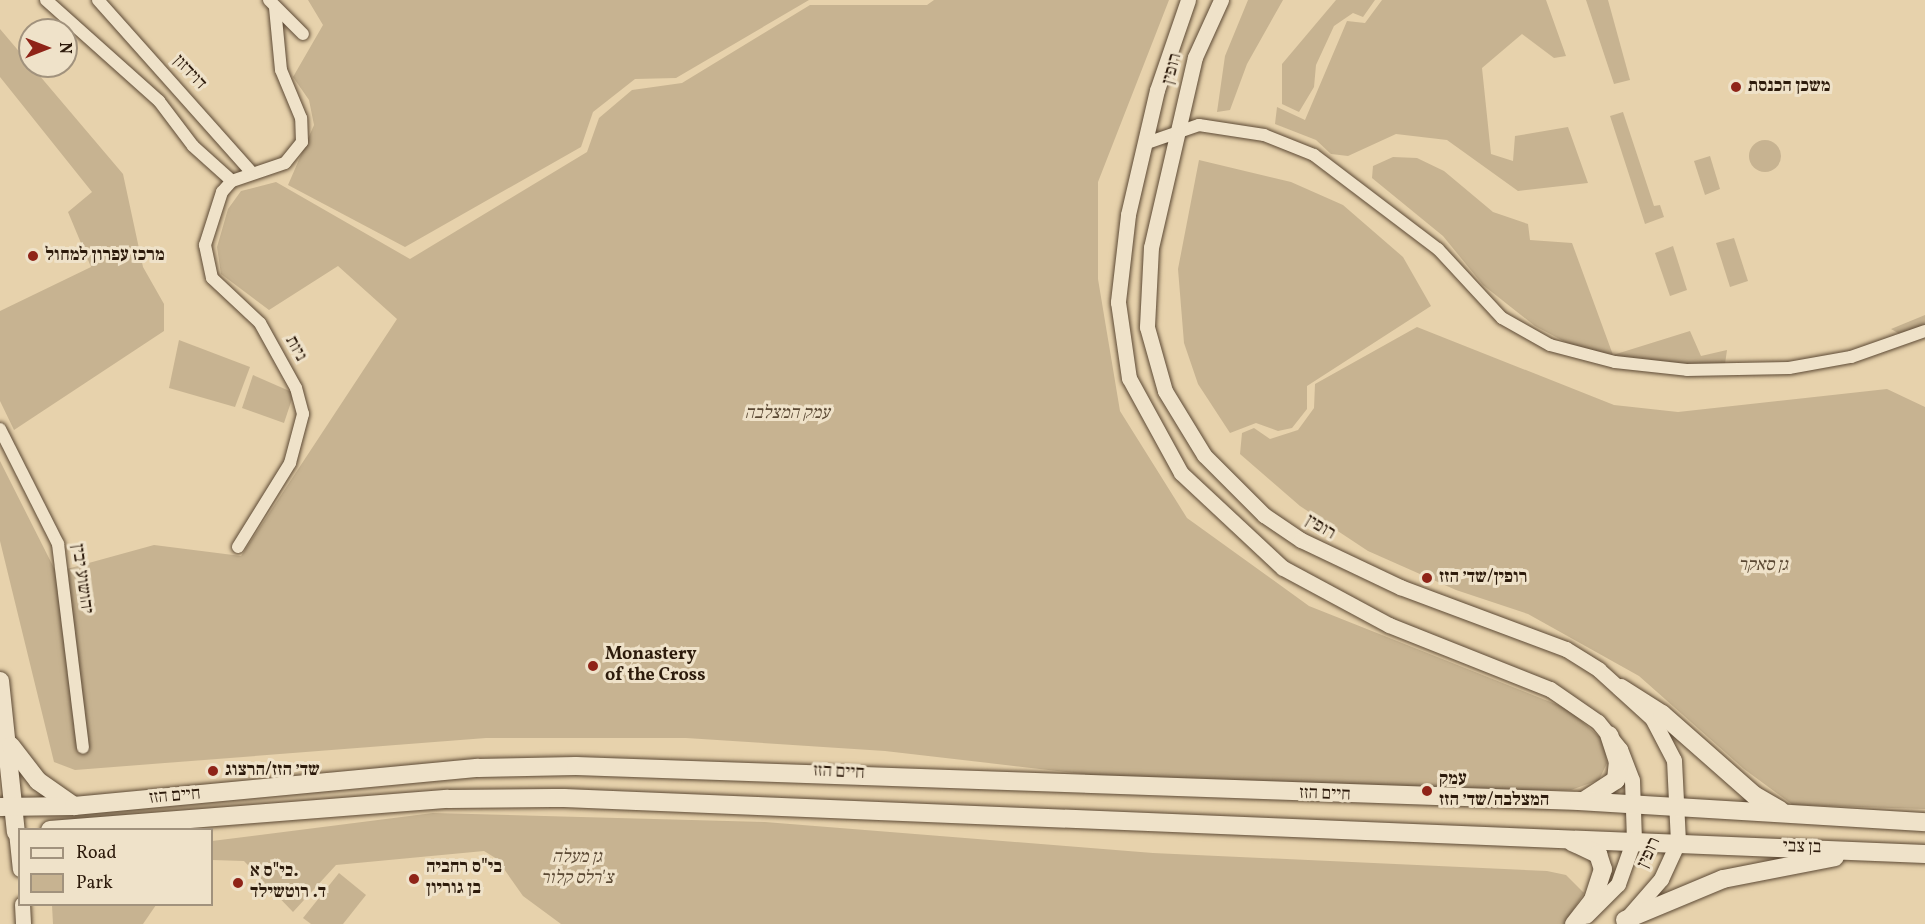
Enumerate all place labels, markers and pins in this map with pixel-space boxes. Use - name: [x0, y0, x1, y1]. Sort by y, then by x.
- place label: משכן הכנסת: [1748, 76, 1830, 98]
- marker: משכן הכנסת: [1729, 80, 1743, 94]
- place label: מרכז עפרון למחול: [45, 245, 165, 267]
- marker: מרכז עפרון למחול: [26, 249, 40, 263]
- place label: רופין/שד׳ הזז: [1439, 567, 1528, 589]
- marker: רופין/שד׳ הזז: [1420, 571, 1434, 585]
- place label: Monastery of the Cross: [605, 645, 704, 688]
- marker: Monastery of the Cross: [586, 659, 600, 673]
- place label: שד׳ הזז/הרצוג: [225, 760, 320, 782]
- marker: שד׳ הזז/הרצוג: [206, 764, 220, 778]
- place label: עמק המצלבה/שד׳ הזז: [1439, 770, 1549, 812]
- marker: עמק המצלבה/שד׳ הזז: [1420, 784, 1434, 798]
- place label: בי"ס רחביה בן גוריון: [426, 858, 502, 900]
- place label: בי"ס א. ד. רוטשילד: [250, 862, 326, 904]
- marker: בי"ס רחביה בן גוריון: [407, 872, 421, 886]
- marker: בי"ס א. ד. רוטשילד: [231, 876, 245, 890]

